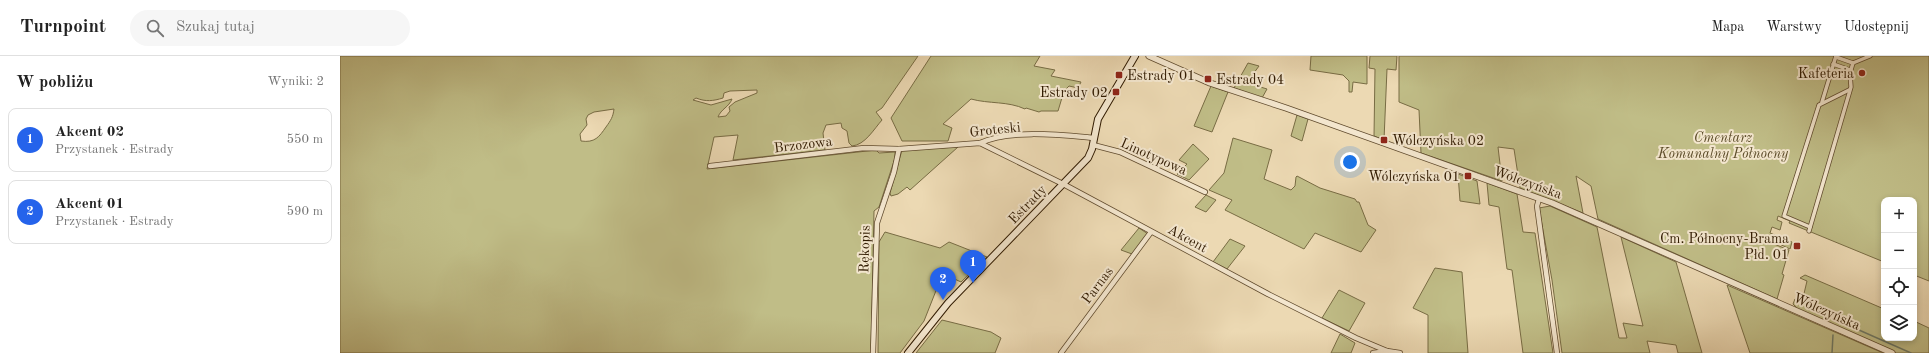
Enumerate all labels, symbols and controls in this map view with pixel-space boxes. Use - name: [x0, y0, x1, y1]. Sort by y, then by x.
- search box: [130, 10, 410, 46]
- icon: search: [144, 17, 166, 39]
- text: Turnpoint: [20, 18, 106, 37]
- text: Szukaj tutaj: [176, 20, 255, 35]
- text: Mapa: [1711, 20, 1744, 34]
- text: Warstwy: [1766, 20, 1822, 34]
- text: Udostępnij: [1844, 20, 1909, 34]
- place label: Kafeteria: [1798, 67, 1854, 81]
- marker: Kafeteria: [1857, 68, 1867, 78]
- place label: Estrady 01: [1127, 69, 1195, 83]
- marker: Estrady 01: [1114, 70, 1124, 80]
- place label: Estrady 04: [1216, 73, 1284, 87]
- text: W pobliżu: [16, 74, 93, 91]
- marker: Estrady 04: [1203, 74, 1213, 84]
- text: Wyniki: 2: [268, 75, 324, 88]
- place label: Estrady 02: [1040, 86, 1108, 100]
- marker: Estrady 02: [1111, 87, 1121, 97]
- street label: Groteski: [969, 120, 1022, 140]
- text: Akcent 02: [55, 125, 124, 140]
- park label: Cmentarz Komunalny Północny: [1657, 131, 1789, 162]
- text: 1: [26, 133, 34, 146]
- text: 550 m: [286, 133, 323, 146]
- street label: Brzozowa: [773, 134, 833, 156]
- place label: Wólczyńska 02: [1392, 134, 1484, 148]
- marker: Wólczyńska 02: [1379, 135, 1389, 145]
- street label: Linotypowa: [1118, 136, 1189, 178]
- text: Przystanek · Estrady: [55, 143, 174, 156]
- your location: [1340, 152, 1360, 172]
- street label: Wólczyńska: [1492, 164, 1564, 202]
- place label: Wólczyńska 01: [1368, 170, 1460, 184]
- marker: Wólczyńska 01: [1463, 171, 1473, 181]
- street label: Estrady: [1006, 182, 1050, 227]
- text: Akcent 01: [55, 197, 124, 212]
- map controls: [1881, 197, 1917, 341]
- button: +: [1881, 197, 1917, 233]
- text: 2: [26, 205, 34, 218]
- text: 590 m: [286, 205, 323, 218]
- text: Przystanek · Estrady: [55, 215, 174, 228]
- street label: Akcent: [1165, 222, 1210, 255]
- street label: Rękopis: [857, 225, 873, 273]
- place label: Cm. Północny-Brama Płd. 01: [1660, 232, 1789, 262]
- button: −: [1881, 233, 1917, 269]
- marker: Cm. Północny-Brama Płd. 01: [1792, 241, 1802, 251]
- pin: 1: [960, 250, 986, 283]
- street label: Parnas: [1080, 265, 1116, 307]
- pin: 2: [930, 267, 956, 300]
- button: locate: [1881, 269, 1917, 305]
- street label: Wólczyńska: [1791, 291, 1862, 333]
- button: layers: [1881, 305, 1917, 341]

